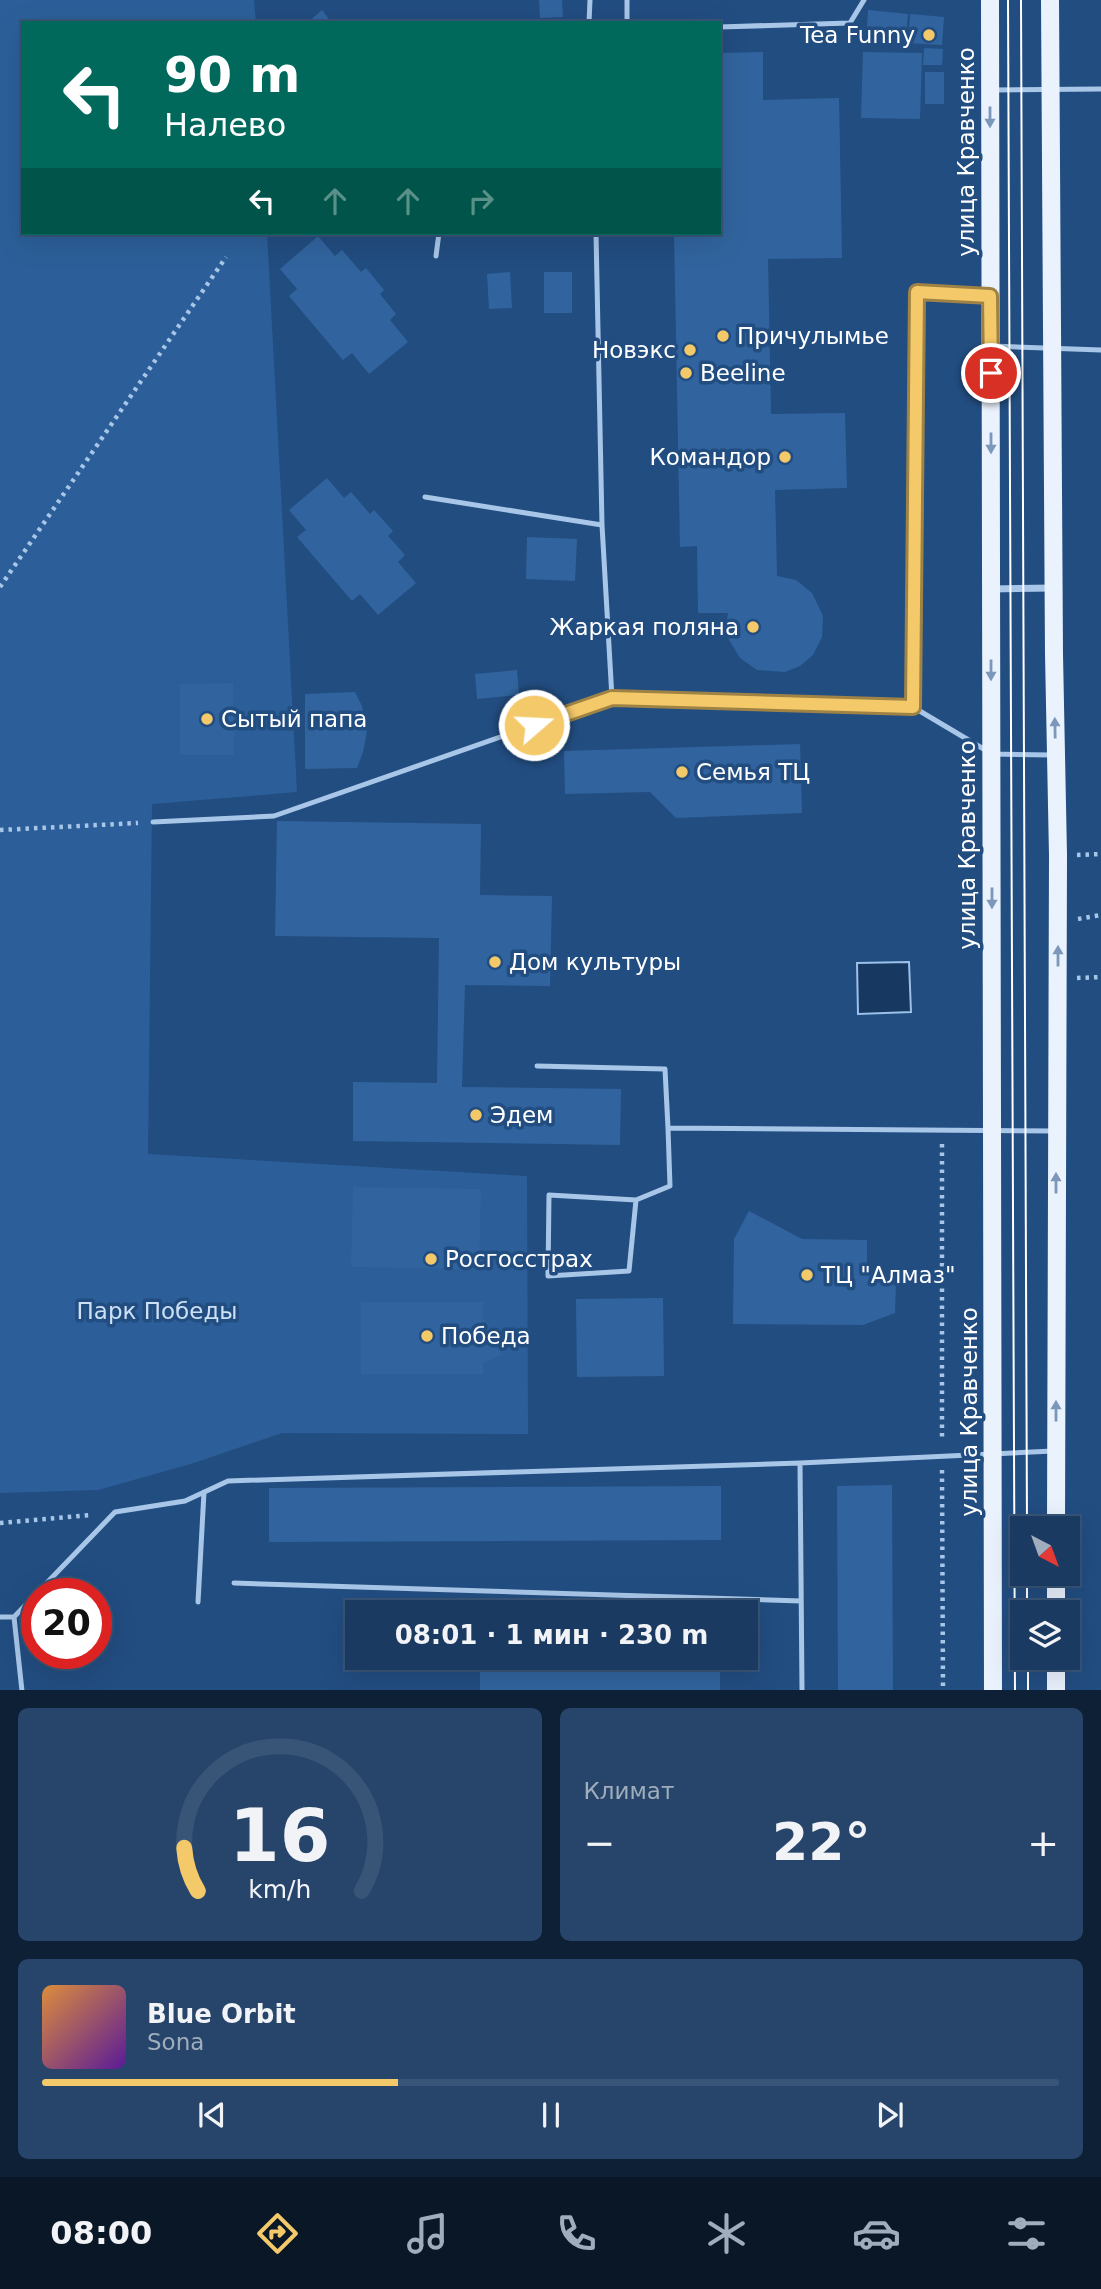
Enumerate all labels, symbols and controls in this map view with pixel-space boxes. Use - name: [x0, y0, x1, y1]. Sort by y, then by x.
- place label: Tea Funny: [799, 22, 915, 48]
- marker: Tea Funny: [921, 27, 937, 43]
- text: 90 m: [164, 47, 300, 104]
- street label: улица Кравченко: [953, 47, 979, 257]
- icon: left: [49, 49, 140, 140]
- text: Налево: [164, 106, 286, 144]
- one-way arrow: [984, 106, 996, 128]
- icon: left: [243, 182, 281, 220]
- icon: ahead: [316, 182, 354, 220]
- icon: ahead: [389, 182, 427, 220]
- icon: right: [462, 182, 500, 220]
- place label: Причулымье: [737, 323, 889, 349]
- marker: Причулымье: [715, 328, 731, 344]
- place label: Новэкс: [592, 337, 676, 363]
- marker: Новэкс: [682, 342, 698, 358]
- pin: [961, 343, 1021, 403]
- icon: arrive: [972, 354, 1010, 392]
- place label: Beeline: [700, 360, 786, 386]
- marker: Beeline: [678, 365, 694, 381]
- one-way arrow: [985, 432, 997, 454]
- place label: Командор: [650, 444, 771, 470]
- marker: Командор: [777, 449, 793, 465]
- place label: Жаркая поляна: [550, 614, 739, 640]
- marker: Жаркая поляна: [745, 619, 761, 635]
- one-way arrow: [985, 659, 997, 681]
- position arrow: [497, 688, 571, 762]
- place label: Сытый папа: [221, 706, 367, 732]
- marker: Сытый папа: [199, 711, 215, 727]
- one-way arrow: [1050, 717, 1061, 739]
- street label: улица Кравченко: [954, 740, 980, 950]
- place label: Семья ТЦ: [696, 759, 810, 785]
- marker: Семья ТЦ: [674, 764, 690, 780]
- one-way arrow: [986, 887, 998, 909]
- one-way arrow: [1052, 944, 1064, 966]
- place label: Дом культуры: [509, 949, 681, 975]
- marker: Дом культуры: [487, 954, 503, 970]
- place label: Эдем: [490, 1102, 553, 1128]
- marker: Эдем: [468, 1107, 484, 1123]
- one-way arrow: [1050, 1172, 1062, 1194]
- place label: Росгосстрах: [445, 1246, 593, 1272]
- marker: Росгосстрах: [423, 1251, 439, 1267]
- place label: ТЦ "Алмаз": [820, 1262, 956, 1288]
- marker: ТЦ "Алмаз": [799, 1267, 815, 1283]
- park label: Парк Победы: [77, 1298, 237, 1324]
- street label: улица Кравченко: [956, 1307, 982, 1517]
- place label: Победа: [441, 1323, 531, 1349]
- marker: Победа: [419, 1328, 435, 1344]
- one-way arrow: [1050, 1399, 1062, 1421]
- north arrow: [1010, 1516, 1080, 1586]
- map controls: [1010, 1516, 1080, 1670]
- speed limit sign: 20: [21, 1578, 112, 1669]
- button: layers: [1010, 1600, 1080, 1670]
- text: 08:01 · 1 мин · 230 m: [395, 1620, 708, 1650]
- text: Климат: [584, 1778, 674, 1804]
- text: 16: [229, 1793, 330, 1878]
- text: 22°: [772, 1812, 870, 1872]
- text: −: [584, 1821, 615, 1865]
- text: +: [1027, 1821, 1059, 1865]
- text: km/h: [248, 1874, 311, 1903]
- text: Blue Orbit: [147, 1999, 296, 2029]
- text: Sona: [147, 2029, 204, 2055]
- icon: previous: [193, 2096, 231, 2134]
- icon: pause: [532, 2096, 570, 2134]
- icon: next: [871, 2096, 909, 2134]
- icon: directions: [253, 2209, 302, 2258]
- icon: music: [403, 2209, 452, 2258]
- icon: phone: [552, 2209, 601, 2258]
- icon: climate: [702, 2209, 751, 2258]
- icon: car: [852, 2209, 901, 2258]
- icon: filters: [1002, 2209, 1051, 2258]
- text: 08:00: [50, 2214, 152, 2252]

